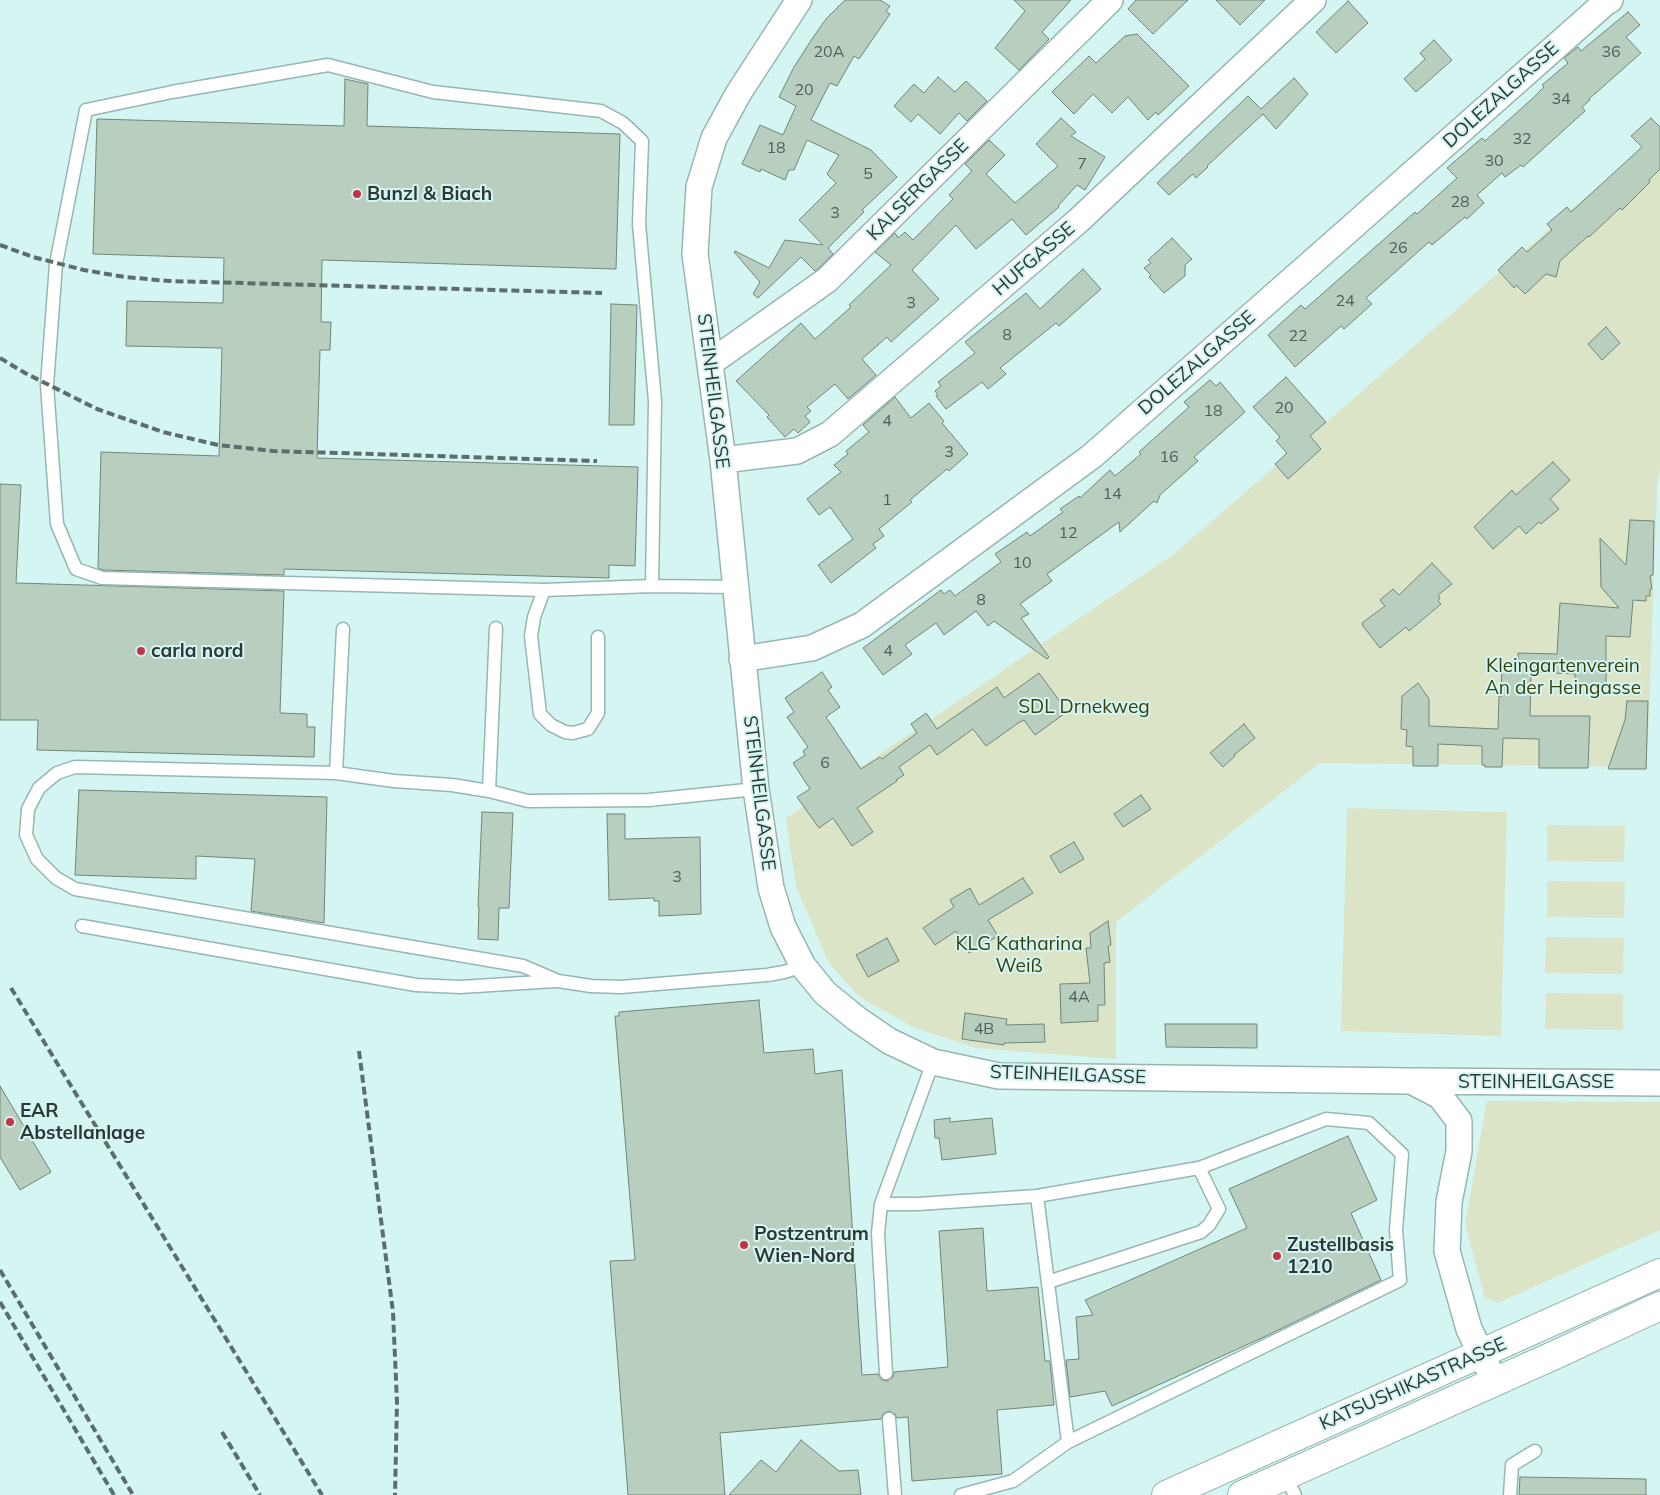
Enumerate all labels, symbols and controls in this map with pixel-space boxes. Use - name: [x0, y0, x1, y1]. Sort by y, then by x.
- street label: DOLEZALGASSE: [1438, 37, 1564, 153]
- house number: 20A: [814, 42, 844, 62]
- house number: 36: [1601, 42, 1621, 62]
- house number: 20: [794, 80, 814, 100]
- house number: 34: [1551, 89, 1571, 109]
- house number: 32: [1512, 129, 1532, 149]
- street label: KALSERGASSE: [863, 135, 973, 245]
- house number: 18: [766, 138, 786, 158]
- house number: 30: [1484, 151, 1504, 171]
- house number: 7: [1077, 154, 1087, 174]
- house number: 5: [863, 164, 873, 184]
- place label: Bunzl & Biach: [367, 183, 492, 205]
- marker: Bunzl & Biach: [351, 188, 363, 200]
- house number: 28: [1450, 192, 1470, 212]
- house number: 3: [830, 203, 840, 223]
- street label: HUFGASSE: [988, 217, 1080, 301]
- house number: 26: [1388, 238, 1408, 258]
- house number: 24: [1335, 291, 1355, 311]
- house number: 3: [906, 293, 916, 313]
- street label: DOLEZALGASSE: [1134, 306, 1260, 420]
- street label: STEINHEILGASSE: [692, 312, 734, 470]
- house number: 8: [1002, 325, 1012, 345]
- house number: 22: [1288, 326, 1308, 346]
- house number: 20: [1274, 398, 1294, 418]
- house number: 18: [1203, 401, 1223, 421]
- house number: 4: [882, 411, 892, 431]
- house number: 3: [944, 442, 954, 462]
- house number: 16: [1159, 447, 1179, 467]
- house number: 14: [1102, 484, 1122, 504]
- house number: 1: [882, 490, 892, 510]
- house number: 12: [1058, 523, 1078, 543]
- house number: 10: [1012, 553, 1032, 573]
- house number: 8: [976, 590, 986, 610]
- place label: carla nord: [151, 640, 244, 662]
- house number: 4: [883, 641, 893, 661]
- marker: carla nord: [135, 645, 147, 657]
- park label: Kleingartenverein An der Heingasse: [1485, 655, 1641, 699]
- park label: SDL Drnekweg: [1018, 696, 1150, 718]
- street label: STEINHEILGASSE: [738, 714, 780, 872]
- house number: 6: [820, 753, 830, 773]
- house number: 3: [672, 867, 682, 887]
- park label: KLG Katharina Weiß: [955, 933, 1083, 977]
- house number: 4A: [1068, 987, 1090, 1007]
- house number: 4B: [974, 1019, 994, 1039]
- street label: STEINHEILGASSE: [990, 1061, 1146, 1089]
- street label: STEINHEILGASSE: [1458, 1071, 1614, 1093]
- place label: EAR Abstellanlage: [20, 1100, 145, 1144]
- marker: EAR Abstellanlage: [4, 1116, 16, 1128]
- place label: Postzentrum Wien-Nord: [754, 1223, 869, 1267]
- place label: Zustellbasis 1210: [1287, 1234, 1394, 1278]
- marker: Postzentrum Wien-Nord: [738, 1239, 750, 1251]
- marker: Zustellbasis 1210: [1271, 1250, 1283, 1262]
- street label: KATSUSHIKASTRASSE: [1316, 1332, 1510, 1436]

